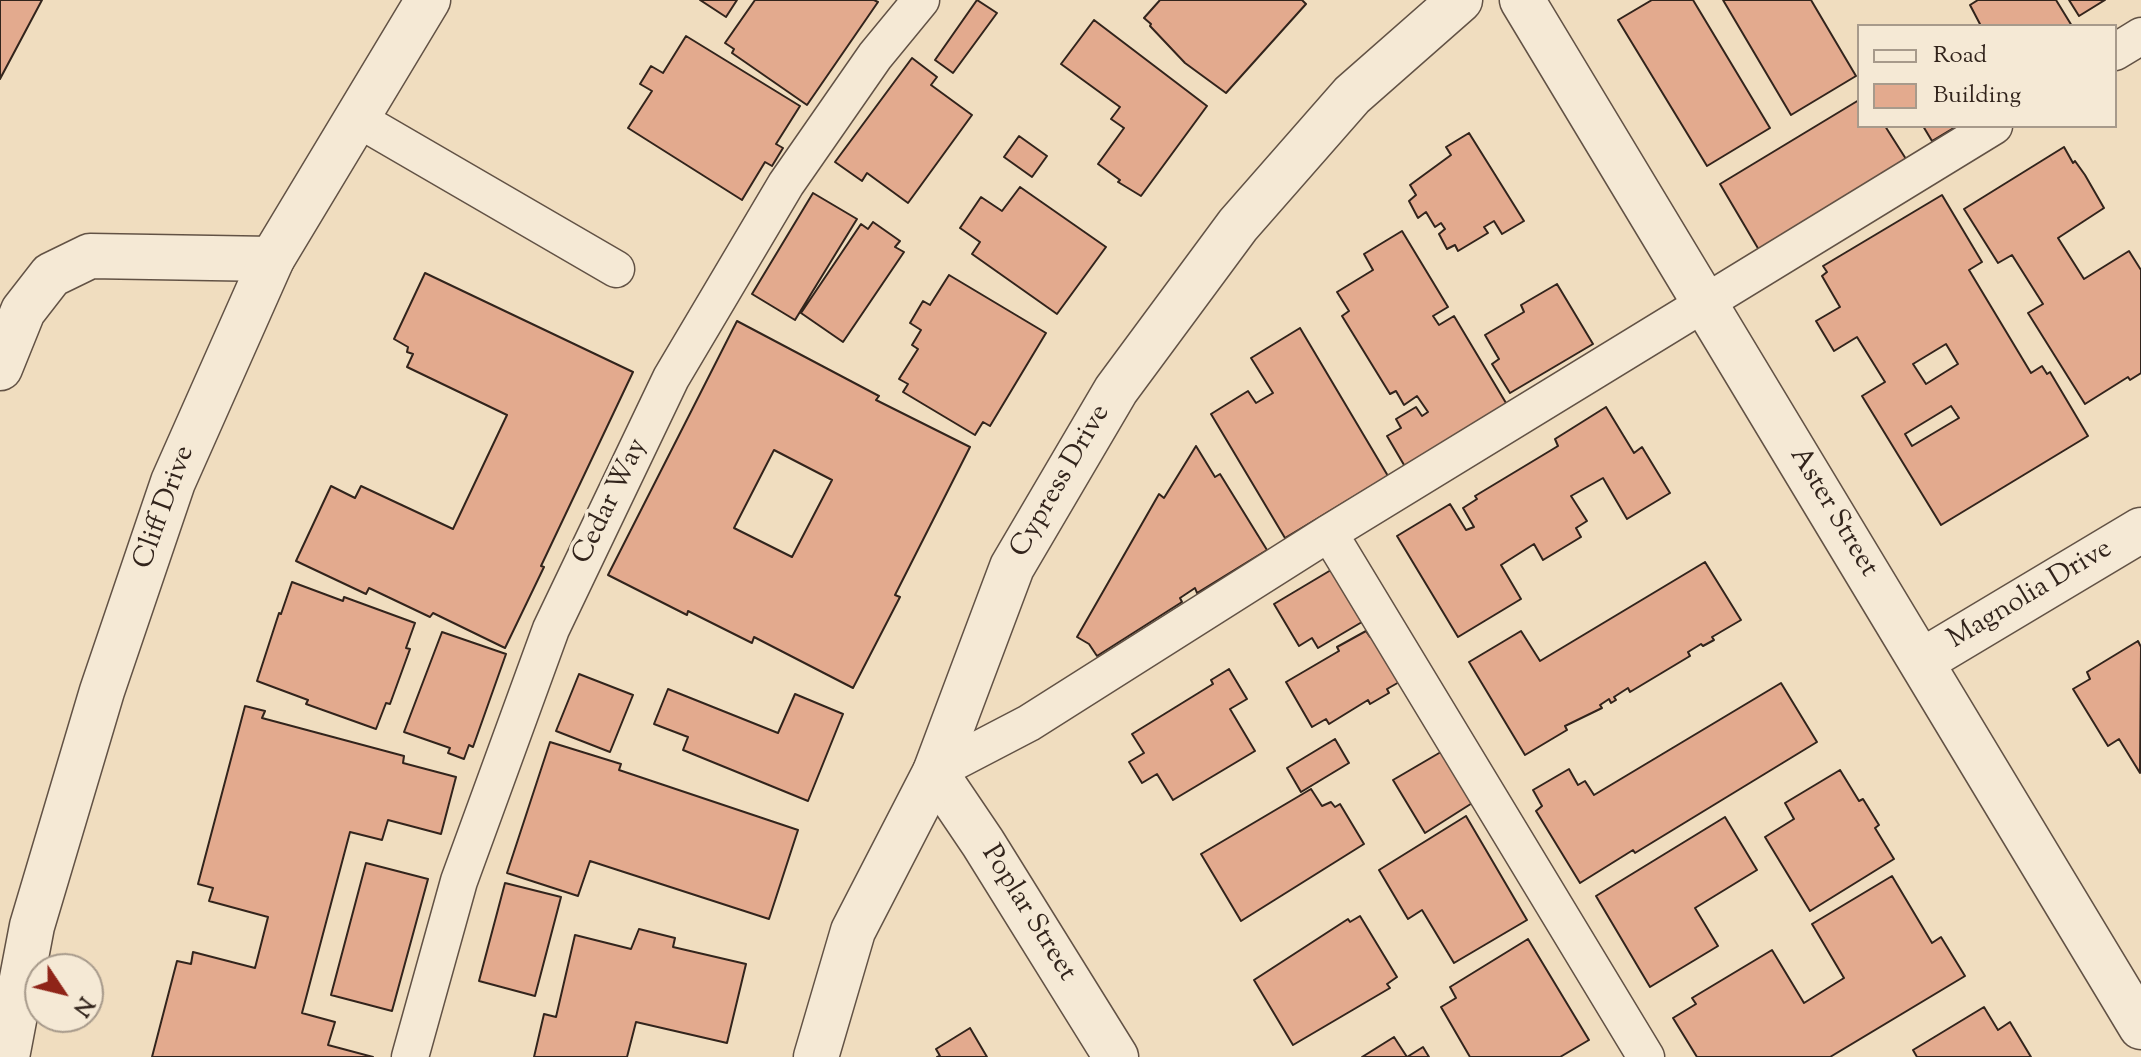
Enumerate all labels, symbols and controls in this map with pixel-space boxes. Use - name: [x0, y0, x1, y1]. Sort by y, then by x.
- legend: [1857, 24, 2117, 128]
- text: Road: [1933, 39, 1987, 73]
- text: Building: [1933, 79, 2021, 113]
- street label: Cypress Drive: [1005, 400, 1119, 564]
- street label: Cedar Way: [567, 434, 657, 570]
- street label: Cliff Drive: [128, 442, 204, 574]
- street label: Aster Street: [1780, 442, 1884, 584]
- street label: Magnolia Drive: [1943, 534, 2119, 658]
- street label: Poplar Street: [972, 840, 1082, 988]
- north arrow: [24, 953, 104, 1033]
- text: N: [64, 989, 100, 1022]

